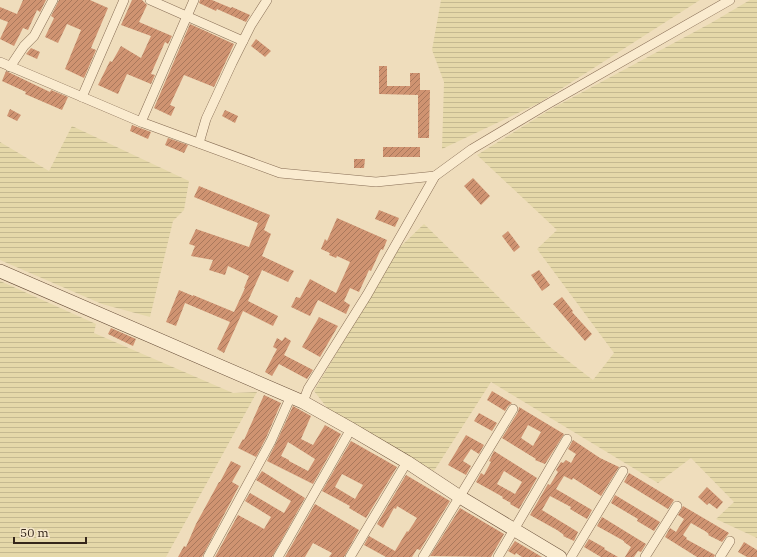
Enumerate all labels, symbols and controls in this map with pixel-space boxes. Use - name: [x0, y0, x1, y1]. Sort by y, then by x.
- scale bar: [14, 519, 86, 545]
- text: 50 m: [20, 525, 49, 540]

